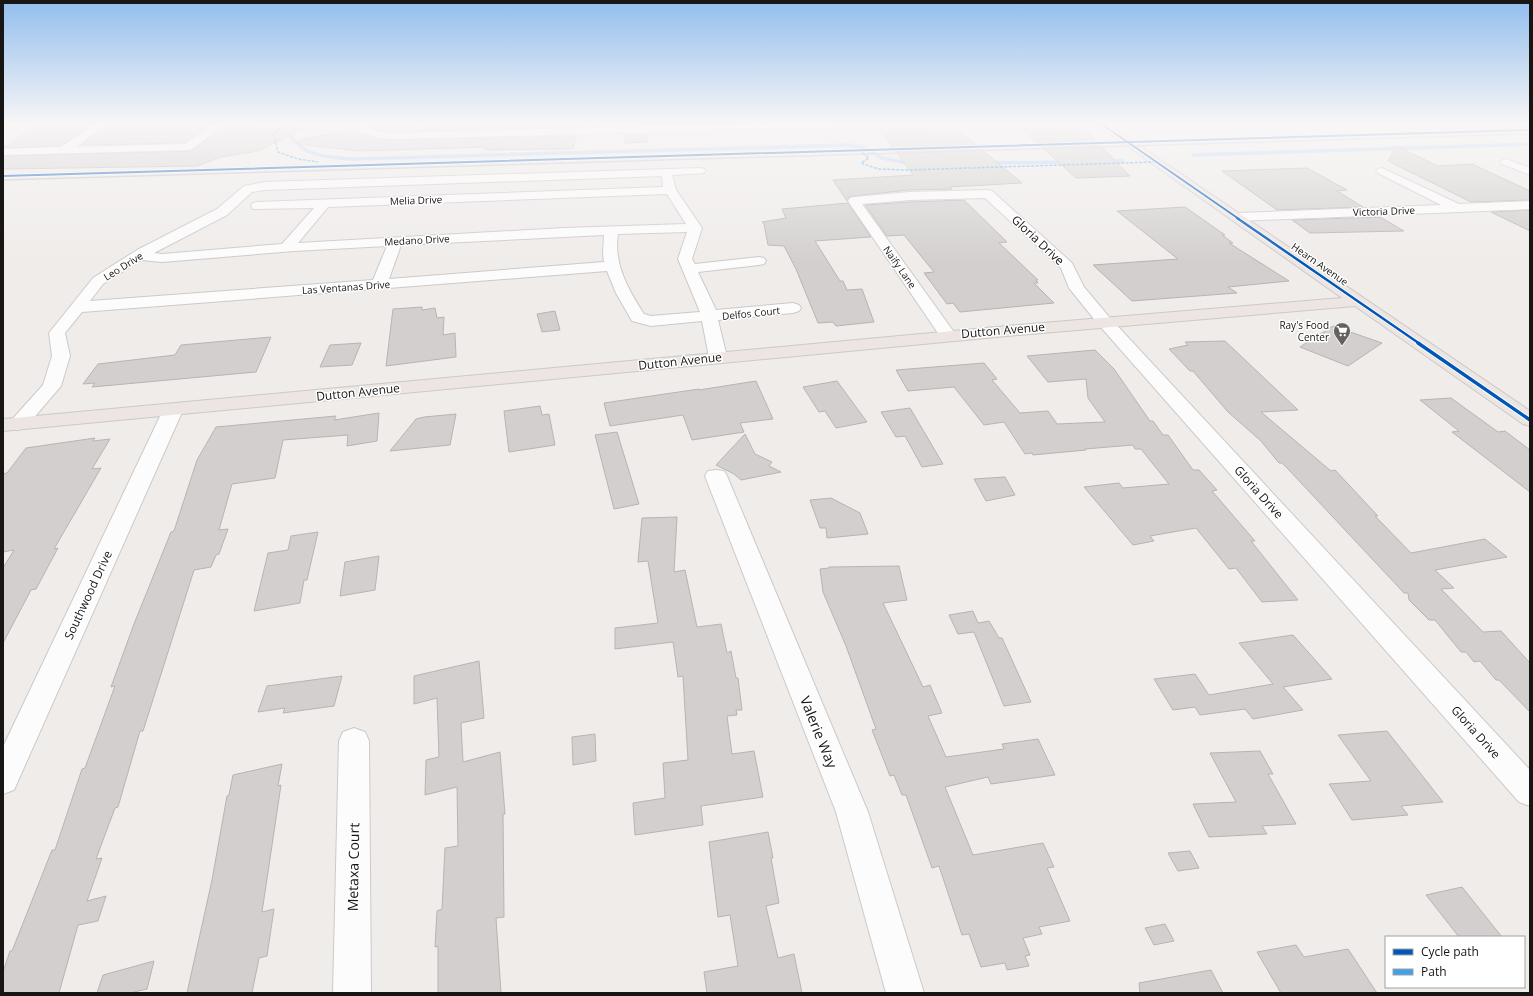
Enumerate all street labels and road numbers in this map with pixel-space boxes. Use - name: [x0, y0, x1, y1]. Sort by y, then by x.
- street label: Melia Drive: [390, 192, 443, 208]
- street label: Victoria Drive: [1353, 203, 1416, 219]
- street label: Gloria Drive: [1008, 211, 1068, 269]
- street label: Medano Drive: [384, 231, 450, 249]
- street label: Hearn Avenue: [1289, 239, 1351, 289]
- street label: Naify Lane: [880, 243, 920, 291]
- street label: Leo Drive: [101, 248, 146, 284]
- street label: Las Ventanas Drive: [301, 277, 391, 297]
- street label: Delfos Court: [721, 303, 781, 323]
- street label: Dutton Avenue: [960, 318, 1046, 342]
- street label: Dutton Avenue: [637, 348, 723, 374]
- street label: Dutton Avenue: [315, 379, 401, 405]
- street label: Gloria Drive: [1231, 462, 1288, 522]
- street label: Southwood Drive: [60, 548, 116, 642]
- street label: Valerie Way: [796, 693, 842, 772]
- street label: Gloria Drive: [1448, 702, 1505, 762]
- street label: Metaxa Court: [343, 823, 363, 911]

